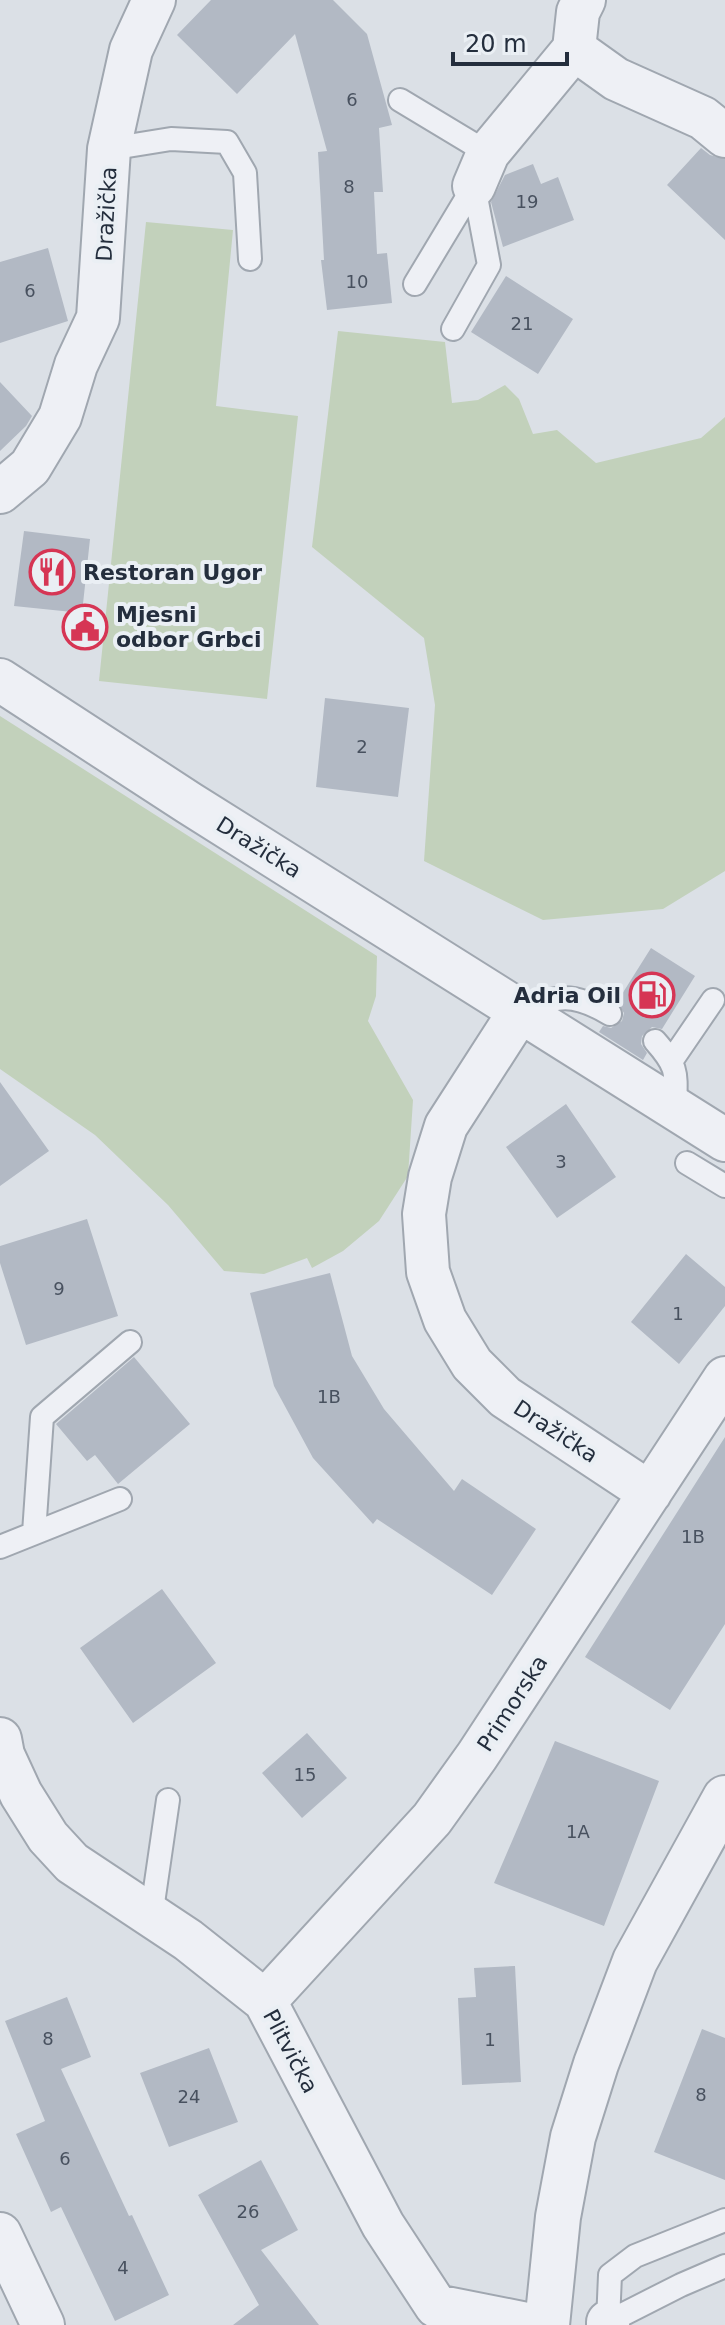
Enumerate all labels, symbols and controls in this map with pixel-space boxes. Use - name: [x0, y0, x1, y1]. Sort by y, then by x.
- scale bar: [453, 16, 567, 66]
- text: 20 m: [465, 30, 527, 58]
- house number: 6: [346, 89, 358, 110]
- street label: Dražička: [92, 166, 121, 262]
- house number: 8: [343, 176, 355, 197]
- house number: 19: [516, 191, 538, 212]
- house number: 10: [346, 271, 368, 292]
- house number: 6: [24, 280, 36, 301]
- house number: 21: [511, 313, 533, 334]
- restaurant icon: Restoran Ugor: [28, 548, 76, 596]
- place label: Restoran Ugor: [83, 560, 262, 585]
- place label: Mjesni odbor Grbci: [116, 602, 261, 652]
- public building icon: Mjesni odbor Grbci: [61, 603, 109, 651]
- house number: 2: [356, 736, 368, 757]
- street label: Dražička: [212, 812, 306, 883]
- fuel station icon: Adria Oil: [628, 971, 676, 1019]
- place label: Adria Oil: [514, 983, 621, 1008]
- house number: 3: [555, 1151, 567, 1172]
- house number: 9: [53, 1278, 65, 1299]
- house number: 1: [672, 1303, 684, 1324]
- house number: 1B: [317, 1386, 341, 1407]
- street label: Dražička: [509, 1395, 602, 1468]
- house number: 1B: [681, 1526, 705, 1547]
- street label: Primorska: [472, 1651, 553, 1756]
- house number: 15: [294, 1764, 316, 1785]
- house number: 1A: [566, 1821, 591, 1842]
- street label: Plitvička: [258, 2005, 323, 2097]
- house number: 8: [42, 2028, 54, 2049]
- house number: 1: [484, 2029, 496, 2050]
- house number: 8: [695, 2084, 707, 2105]
- house number: 24: [178, 2086, 200, 2107]
- house number: 6: [59, 2148, 71, 2169]
- house number: 26: [237, 2201, 259, 2222]
- house number: 4: [117, 2257, 129, 2278]

